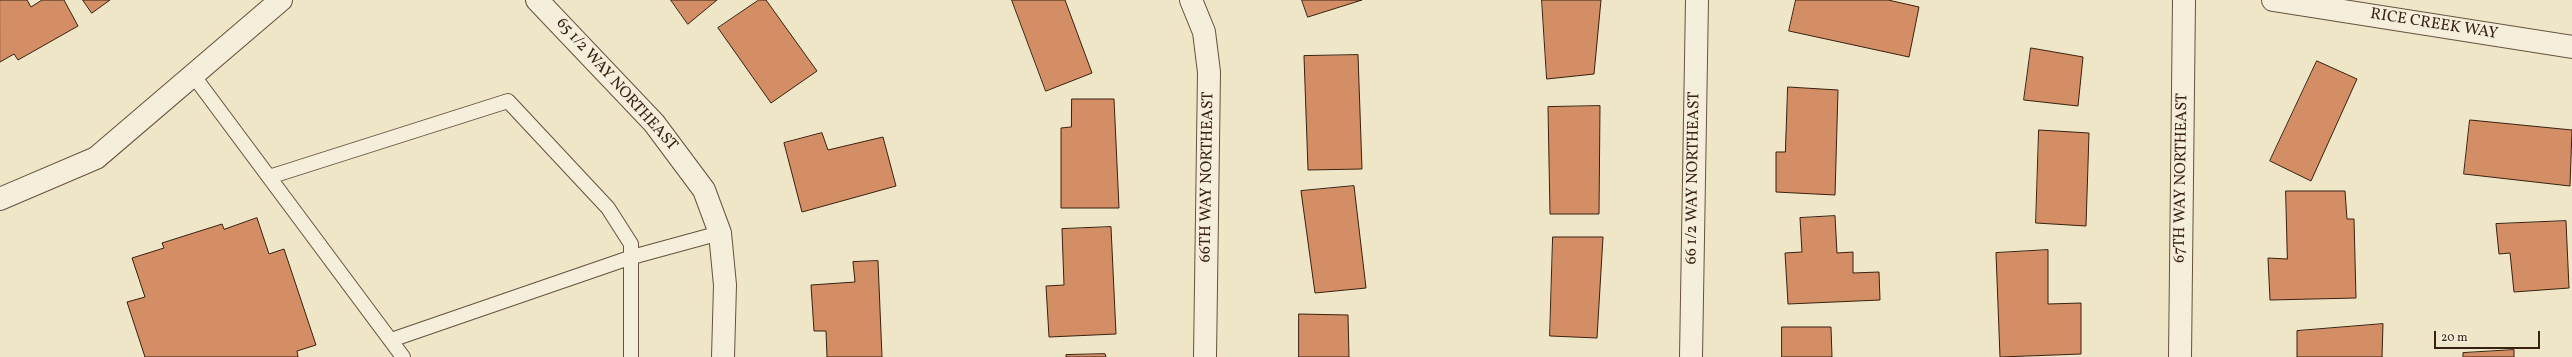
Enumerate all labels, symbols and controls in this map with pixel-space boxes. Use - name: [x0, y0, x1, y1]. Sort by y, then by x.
- street label: RICE CREEK WAY: [2369, 5, 2499, 45]
- street label: 65 1/2 WAY NORTHEAST: [551, 15, 681, 155]
- street label: 66TH WAY NORTHEAST: [1197, 91, 1219, 263]
- street label: 66 1/2 WAY NORTHEAST: [1683, 91, 1705, 265]
- street label: 67TH WAY NORTHEAST: [2171, 93, 2193, 263]
- scale bar: [2436, 323, 2542, 349]
- text: 20 m: [2441, 330, 2468, 346]

